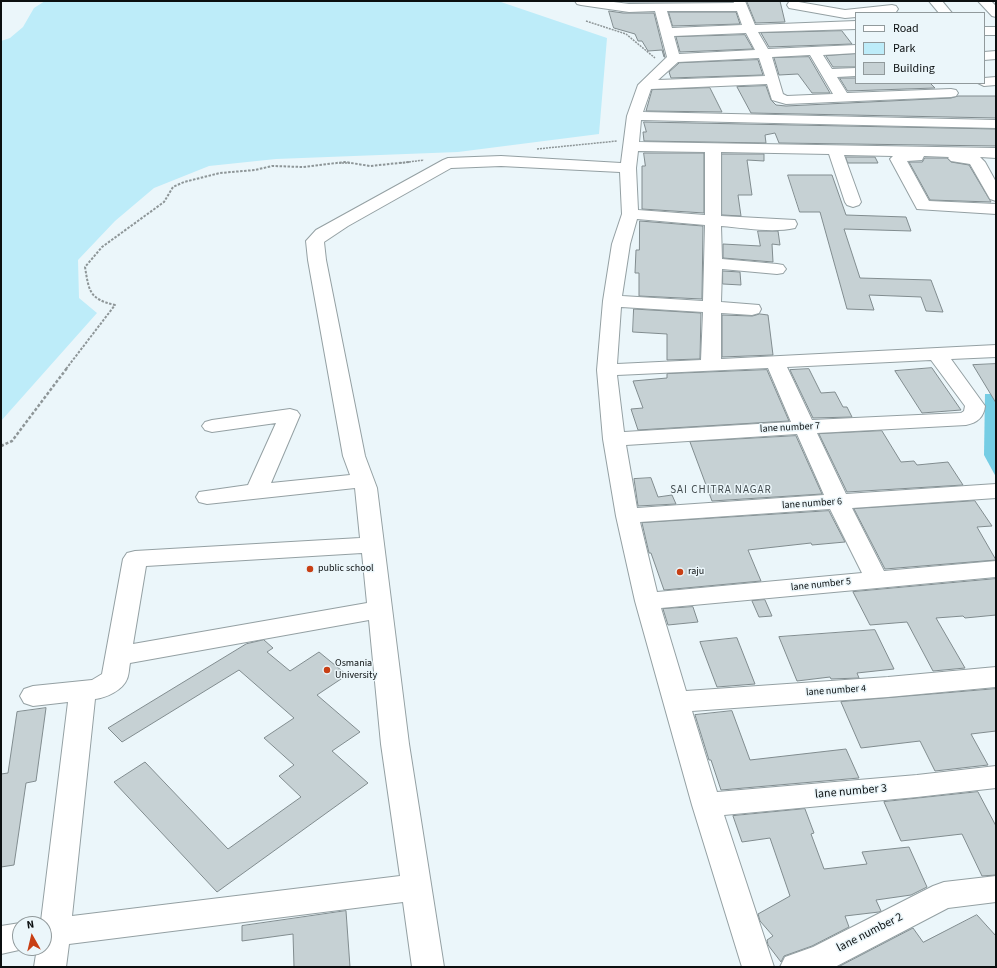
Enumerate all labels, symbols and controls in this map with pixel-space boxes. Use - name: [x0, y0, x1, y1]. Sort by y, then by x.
- legend: [855, 12, 985, 84]
- text: Road: [893, 20, 919, 37]
- text: Park: [893, 40, 915, 57]
- text: Building: [893, 60, 935, 77]
- street label: lane number 7: [760, 420, 820, 436]
- district label: SAI CHITRA NAGAR: [670, 484, 772, 498]
- street label: lane number 6: [782, 496, 842, 512]
- place label: public school: [318, 563, 374, 575]
- marker: public school: [305, 564, 315, 574]
- place label: raju: [688, 566, 704, 578]
- marker: raju: [675, 567, 685, 577]
- street label: lane number 5: [790, 576, 852, 594]
- place label: Osmania University: [335, 658, 377, 682]
- marker: Osmania University: [322, 665, 332, 675]
- street label: lane number 4: [806, 683, 866, 699]
- street label: lane number 3: [814, 782, 888, 802]
- street label: lane number 2: [835, 910, 905, 956]
- north arrow: [12, 916, 52, 956]
- text: N: [26, 917, 35, 933]

